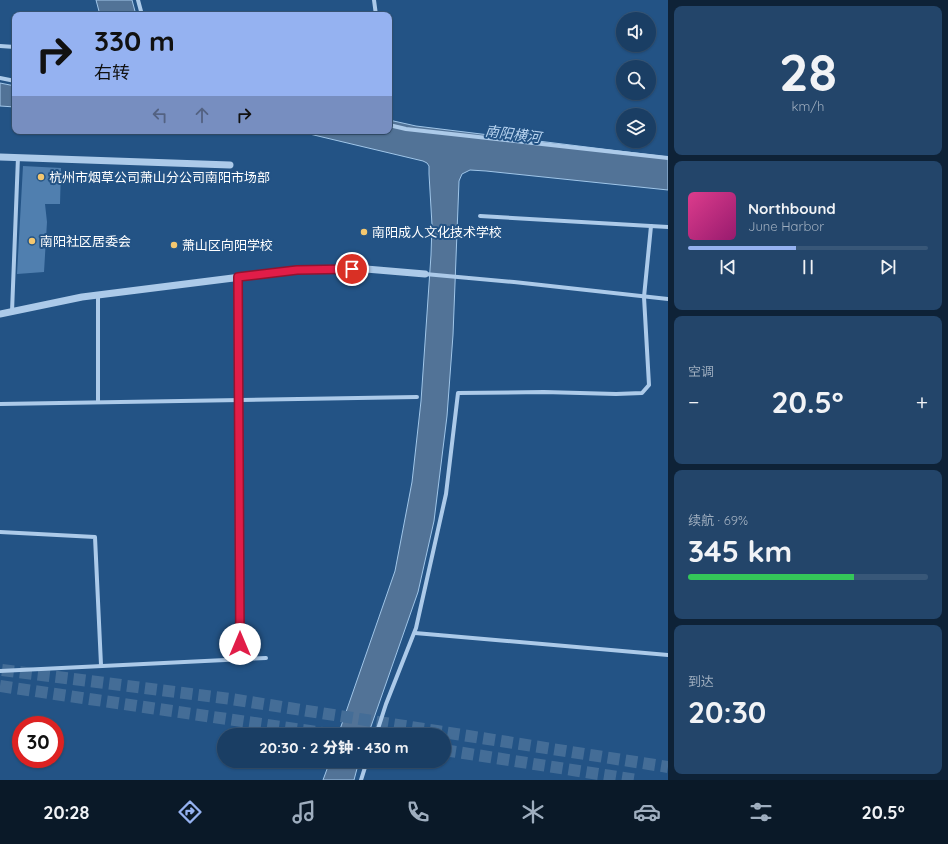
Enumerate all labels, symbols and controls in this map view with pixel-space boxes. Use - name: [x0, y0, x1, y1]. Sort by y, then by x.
- map controls: [616, 12, 656, 148]
- button: sound: [616, 12, 656, 52]
- text: 330 m: [94, 23, 175, 58]
- icon: right: [28, 28, 80, 80]
- text: 28: [779, 39, 837, 104]
- button: search: [616, 60, 656, 100]
- text: 右转: [94, 61, 130, 84]
- text: km/h: [792, 98, 824, 114]
- icon: left: [149, 104, 171, 126]
- icon: ahead: [191, 104, 213, 126]
- icon: right: [233, 104, 255, 126]
- button: layers: [616, 108, 656, 148]
- water label: 南阳横河: [484, 122, 545, 147]
- place label: 杭州市烟草公司萧山分公司南阳市场部: [49, 169, 270, 185]
- marker: 杭州市烟草公司萧山分公司南阳市场部: [36, 172, 46, 182]
- text: Northbound: [748, 199, 836, 218]
- text: June Harbor: [748, 218, 824, 234]
- place label: 南阳成人文化技术学校: [372, 224, 502, 240]
- marker: 南阳成人文化技术学校: [359, 227, 369, 237]
- place label: 南阳社区居委会: [40, 233, 131, 249]
- marker: 南阳社区居委会: [27, 236, 37, 246]
- place label: 萧山区向阳学校: [182, 237, 273, 253]
- marker: 萧山区向阳学校: [169, 240, 179, 250]
- pin: [335, 252, 369, 286]
- icon: previous: [717, 256, 739, 278]
- icon: pause: [797, 256, 819, 278]
- icon: next: [877, 256, 899, 278]
- icon: arrive: [341, 258, 363, 280]
- text: 空调: [688, 363, 714, 379]
- text: 20.5°: [772, 383, 844, 421]
- text: −: [688, 388, 699, 416]
- text: +: [916, 388, 928, 416]
- text: 续航 · 69%: [688, 512, 748, 528]
- text: 345 km: [688, 532, 792, 570]
- position arrow: [219, 623, 261, 665]
- text: 到达: [688, 673, 714, 689]
- text: 20:30: [688, 693, 766, 731]
- speed limit sign: 30: [12, 716, 64, 768]
- text: 20:30 · 2 分钟 · 430 m: [259, 738, 409, 757]
- icon: directions: [176, 798, 204, 826]
- icon: music: [290, 798, 318, 826]
- icon: phone: [404, 798, 432, 826]
- icon: climate: [519, 798, 547, 826]
- icon: car: [633, 798, 661, 826]
- icon: filters: [747, 798, 775, 826]
- text: 20:28: [43, 801, 89, 824]
- text: 20.5°: [862, 801, 905, 824]

